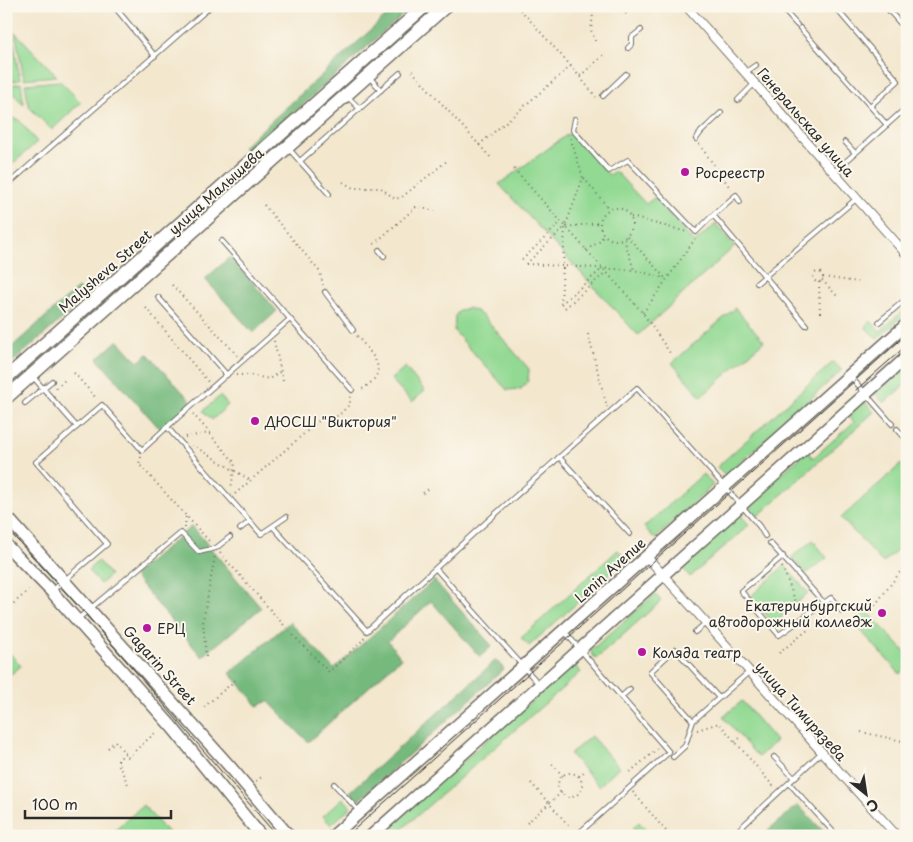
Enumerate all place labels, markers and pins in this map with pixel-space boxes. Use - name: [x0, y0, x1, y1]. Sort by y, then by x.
- place label: Росреестр: [695, 162, 765, 183]
- marker: Росреестр: [679, 166, 691, 178]
- place label: ДЮСШ "Виктория": [264, 411, 397, 432]
- marker: ДЮСШ "Виктория": [249, 415, 261, 427]
- place label: Екатеринбургский автодорожный колледж: [709, 595, 872, 632]
- marker: Екатеринбургский автодорожный колледж: [876, 607, 888, 619]
- place label: ЕРЦ: [157, 618, 185, 639]
- marker: ЕРЦ: [141, 622, 153, 634]
- place label: Коляда театр: [652, 642, 741, 663]
- marker: Коляда театр: [636, 646, 648, 658]

